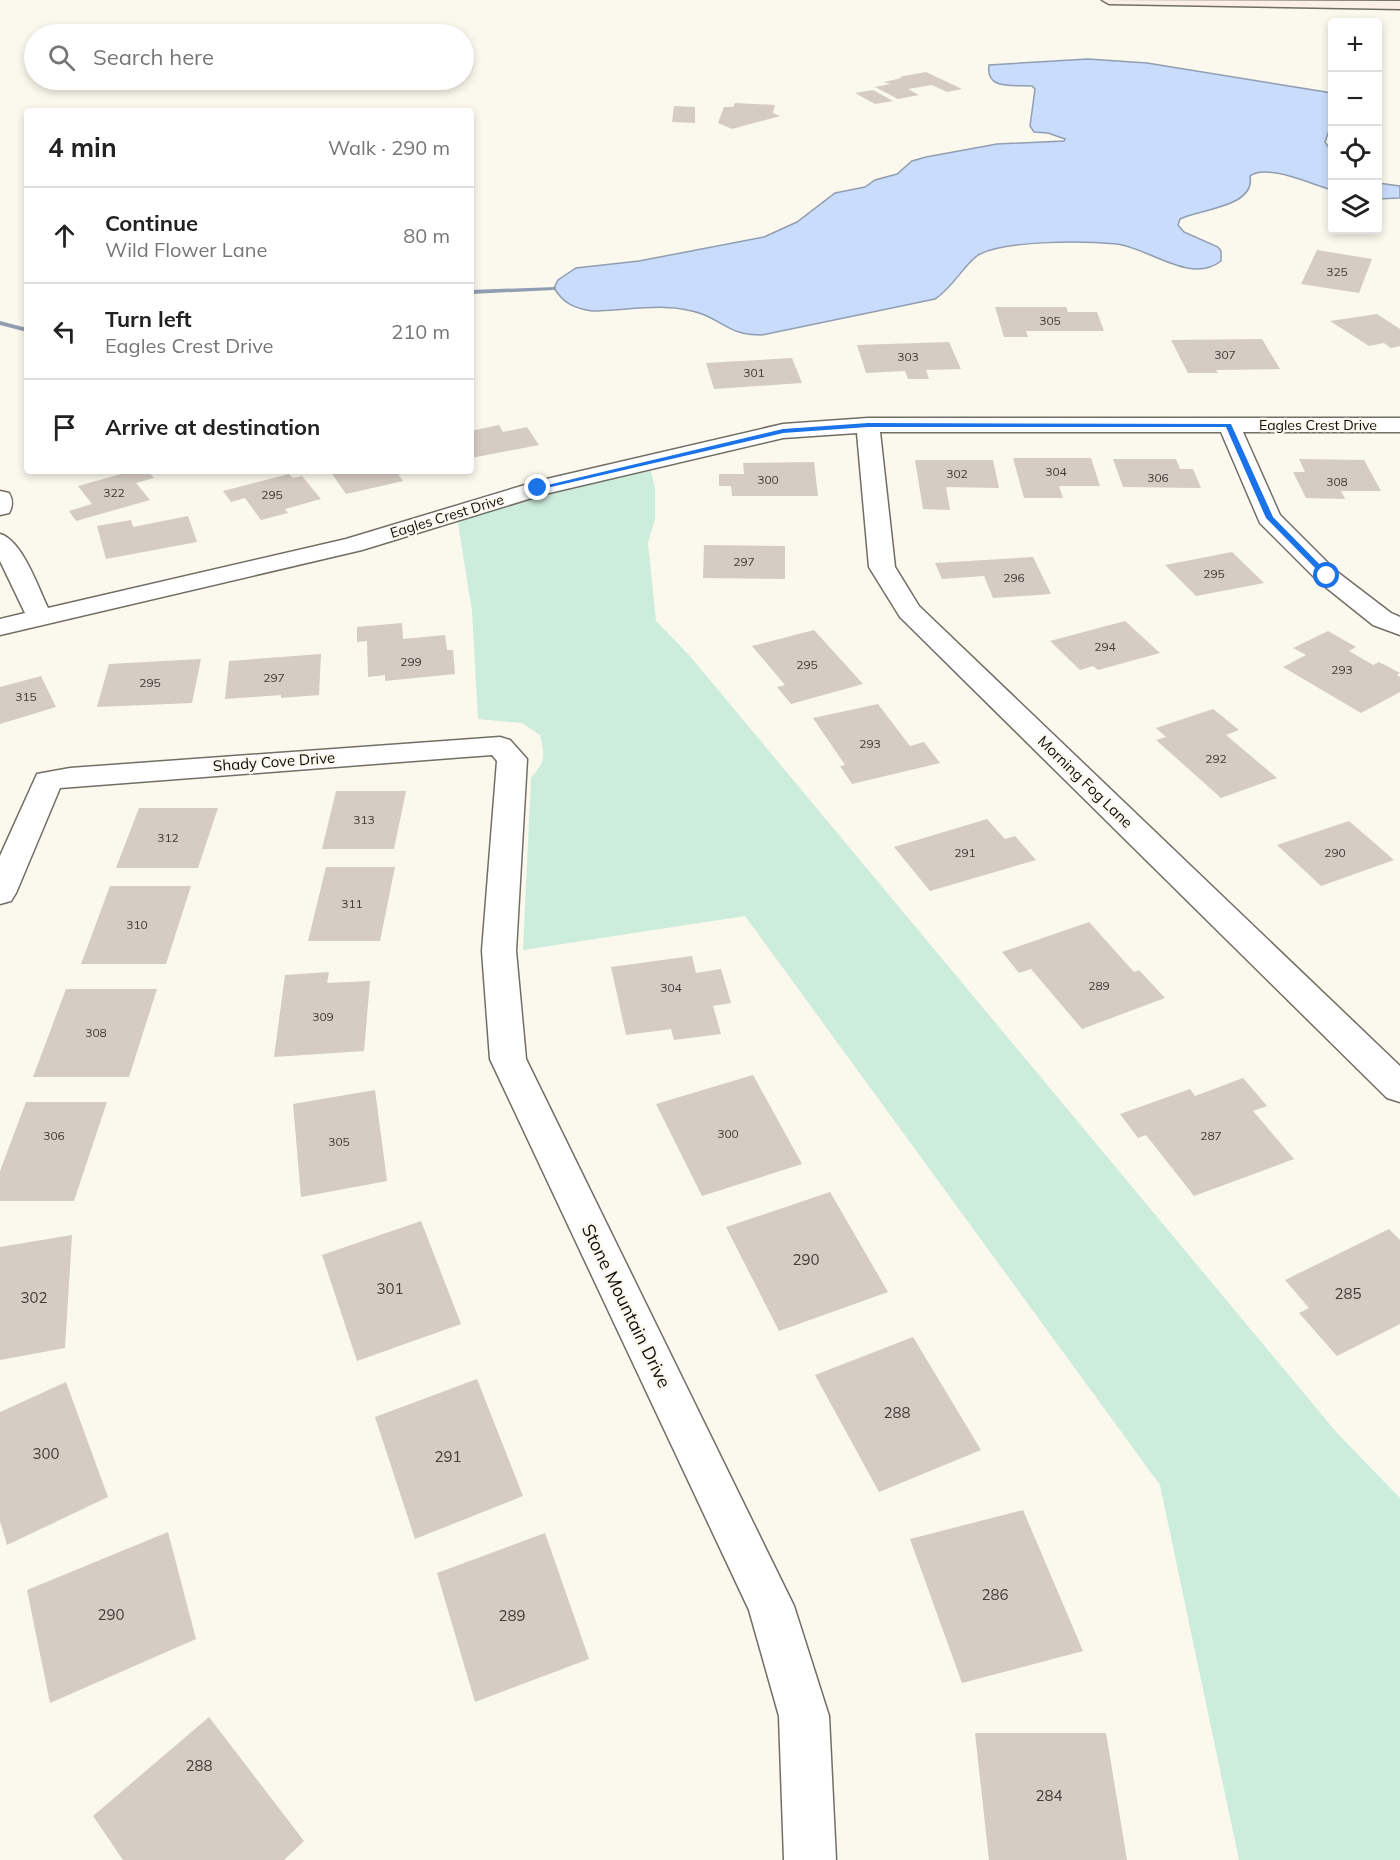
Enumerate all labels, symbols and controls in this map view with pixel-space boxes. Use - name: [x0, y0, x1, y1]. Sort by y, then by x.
- map controls: [1328, 18, 1382, 234]
- button: +: [1328, 18, 1382, 72]
- search box: [24, 24, 474, 90]
- icon: search: [45, 41, 78, 74]
- text: Search here: [93, 43, 214, 71]
- button: −: [1328, 72, 1382, 126]
- button: locate: [1328, 126, 1382, 180]
- text: 4 min: [48, 131, 117, 164]
- text: Walk · 290 m: [328, 135, 450, 160]
- button: layers: [1328, 180, 1382, 234]
- text: Continue: [105, 209, 198, 237]
- icon: ahead: [48, 219, 81, 252]
- text: 80 m: [403, 223, 450, 248]
- text: Wild Flower Lane: [105, 237, 267, 262]
- house number: 325: [1326, 264, 1348, 279]
- text: Turn left: [105, 305, 192, 333]
- house number: 305: [1039, 313, 1061, 328]
- icon: left: [48, 315, 81, 348]
- text: 210 m: [391, 319, 450, 344]
- text: Eagles Crest Drive: [105, 333, 274, 358]
- house number: 307: [1214, 347, 1236, 362]
- house number: 303: [897, 349, 919, 364]
- house number: 301: [743, 365, 765, 380]
- icon: arrive: [48, 411, 81, 444]
- text: Arrive at destination: [105, 413, 320, 441]
- street label: Eagles Crest Drive: [1259, 416, 1377, 434]
- house number: 304: [1045, 464, 1067, 479]
- house number: 302: [946, 466, 968, 481]
- house number: 306: [1147, 470, 1169, 485]
- house number: 300: [757, 472, 779, 487]
- route end: [524, 474, 550, 500]
- house number: 308: [1326, 474, 1348, 489]
- house number: 322: [103, 485, 125, 500]
- house number: 295: [261, 487, 283, 502]
- street label: Eagles Crest Drive: [388, 490, 506, 542]
- house number: 297: [733, 554, 755, 569]
- route start: [1313, 562, 1339, 588]
- house number: 295: [1203, 566, 1225, 581]
- house number: 296: [1003, 570, 1025, 585]
- house number: 294: [1094, 639, 1116, 654]
- house number: 299: [400, 654, 422, 669]
- house number: 295: [796, 657, 818, 672]
- house number: 293: [1331, 662, 1353, 677]
- house number: 297: [263, 670, 285, 685]
- house number: 295: [139, 675, 161, 690]
- house number: 315: [15, 689, 37, 704]
- street label: Morning Fog Lane: [1034, 731, 1137, 832]
- house number: 293: [859, 736, 881, 751]
- street label: Shady Cove Drive: [212, 748, 336, 775]
- house number: 292: [1205, 751, 1227, 766]
- house number: 313: [353, 812, 375, 827]
- house number: 312: [157, 830, 179, 845]
- house number: 291: [954, 845, 976, 860]
- house number: 290: [1324, 845, 1346, 860]
- house number: 311: [341, 896, 363, 911]
- house number: 310: [126, 917, 148, 932]
- house number: 289: [1088, 978, 1110, 993]
- house number: 304: [660, 980, 682, 995]
- house number: 309: [312, 1009, 334, 1024]
- house number: 308: [85, 1025, 107, 1040]
- house number: 300: [717, 1126, 739, 1141]
- house number: 306: [43, 1128, 65, 1143]
- house number: 287: [1200, 1128, 1222, 1143]
- house number: 305: [328, 1134, 350, 1149]
- street label: Stone Mountain Drive: [577, 1220, 676, 1391]
- house number: 290: [792, 1250, 820, 1269]
- house number: 301: [376, 1279, 404, 1298]
- house number: 285: [1334, 1284, 1362, 1303]
- house number: 302: [20, 1288, 48, 1307]
- house number: 288: [883, 1403, 911, 1422]
- house number: 300: [32, 1444, 60, 1463]
- house number: 291: [434, 1447, 462, 1466]
- house number: 286: [981, 1585, 1009, 1604]
- house number: 290: [97, 1605, 125, 1624]
- house number: 289: [498, 1606, 526, 1625]
- house number: 288: [185, 1756, 213, 1775]
- house number: 284: [1035, 1786, 1063, 1805]

